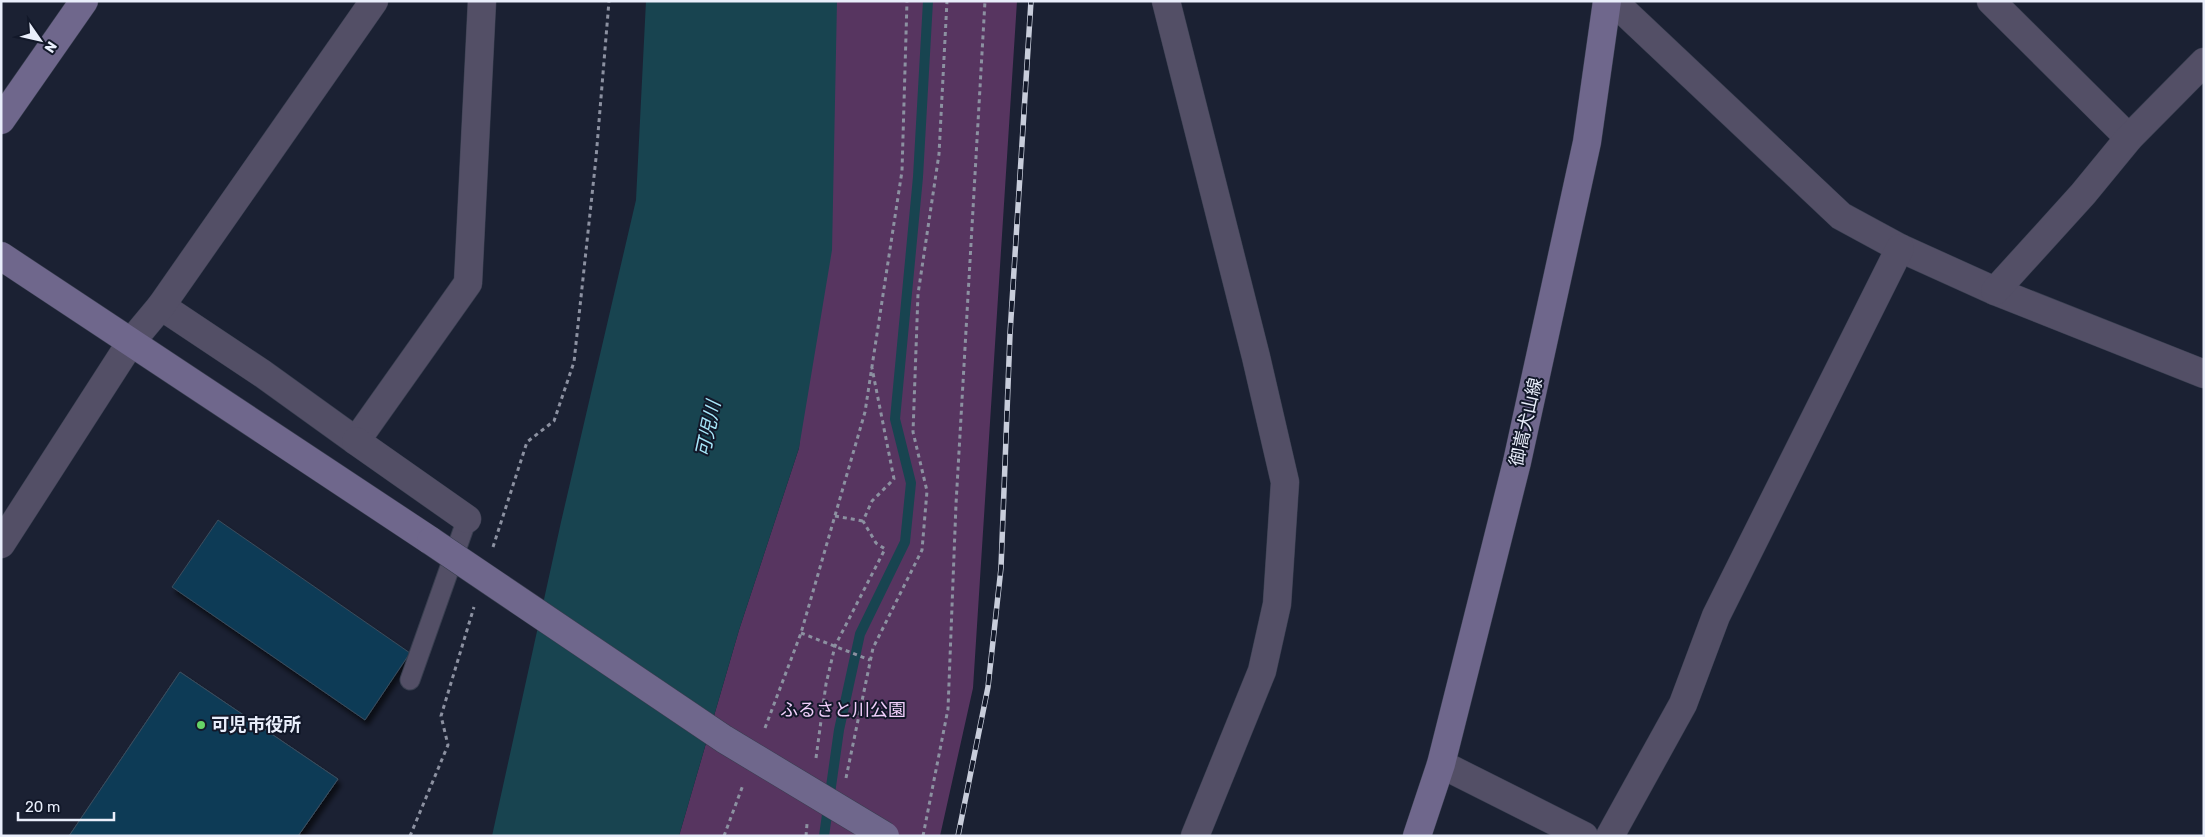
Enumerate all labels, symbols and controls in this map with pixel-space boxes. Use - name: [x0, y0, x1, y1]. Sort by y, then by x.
- north arrow: [15, 15, 65, 65]
- text: N: [40, 38, 60, 56]
- street label: 御嵩犬山線: [1505, 376, 1547, 468]
- water label: 可児川: [691, 397, 726, 459]
- park label: ふるさと川公園: [780, 699, 906, 721]
- place label: 可児市役所: [211, 714, 301, 736]
- marker: 可児市役所: [195, 719, 207, 731]
- scale bar: [18, 790, 114, 822]
- text: 20 m: [25, 798, 60, 816]

